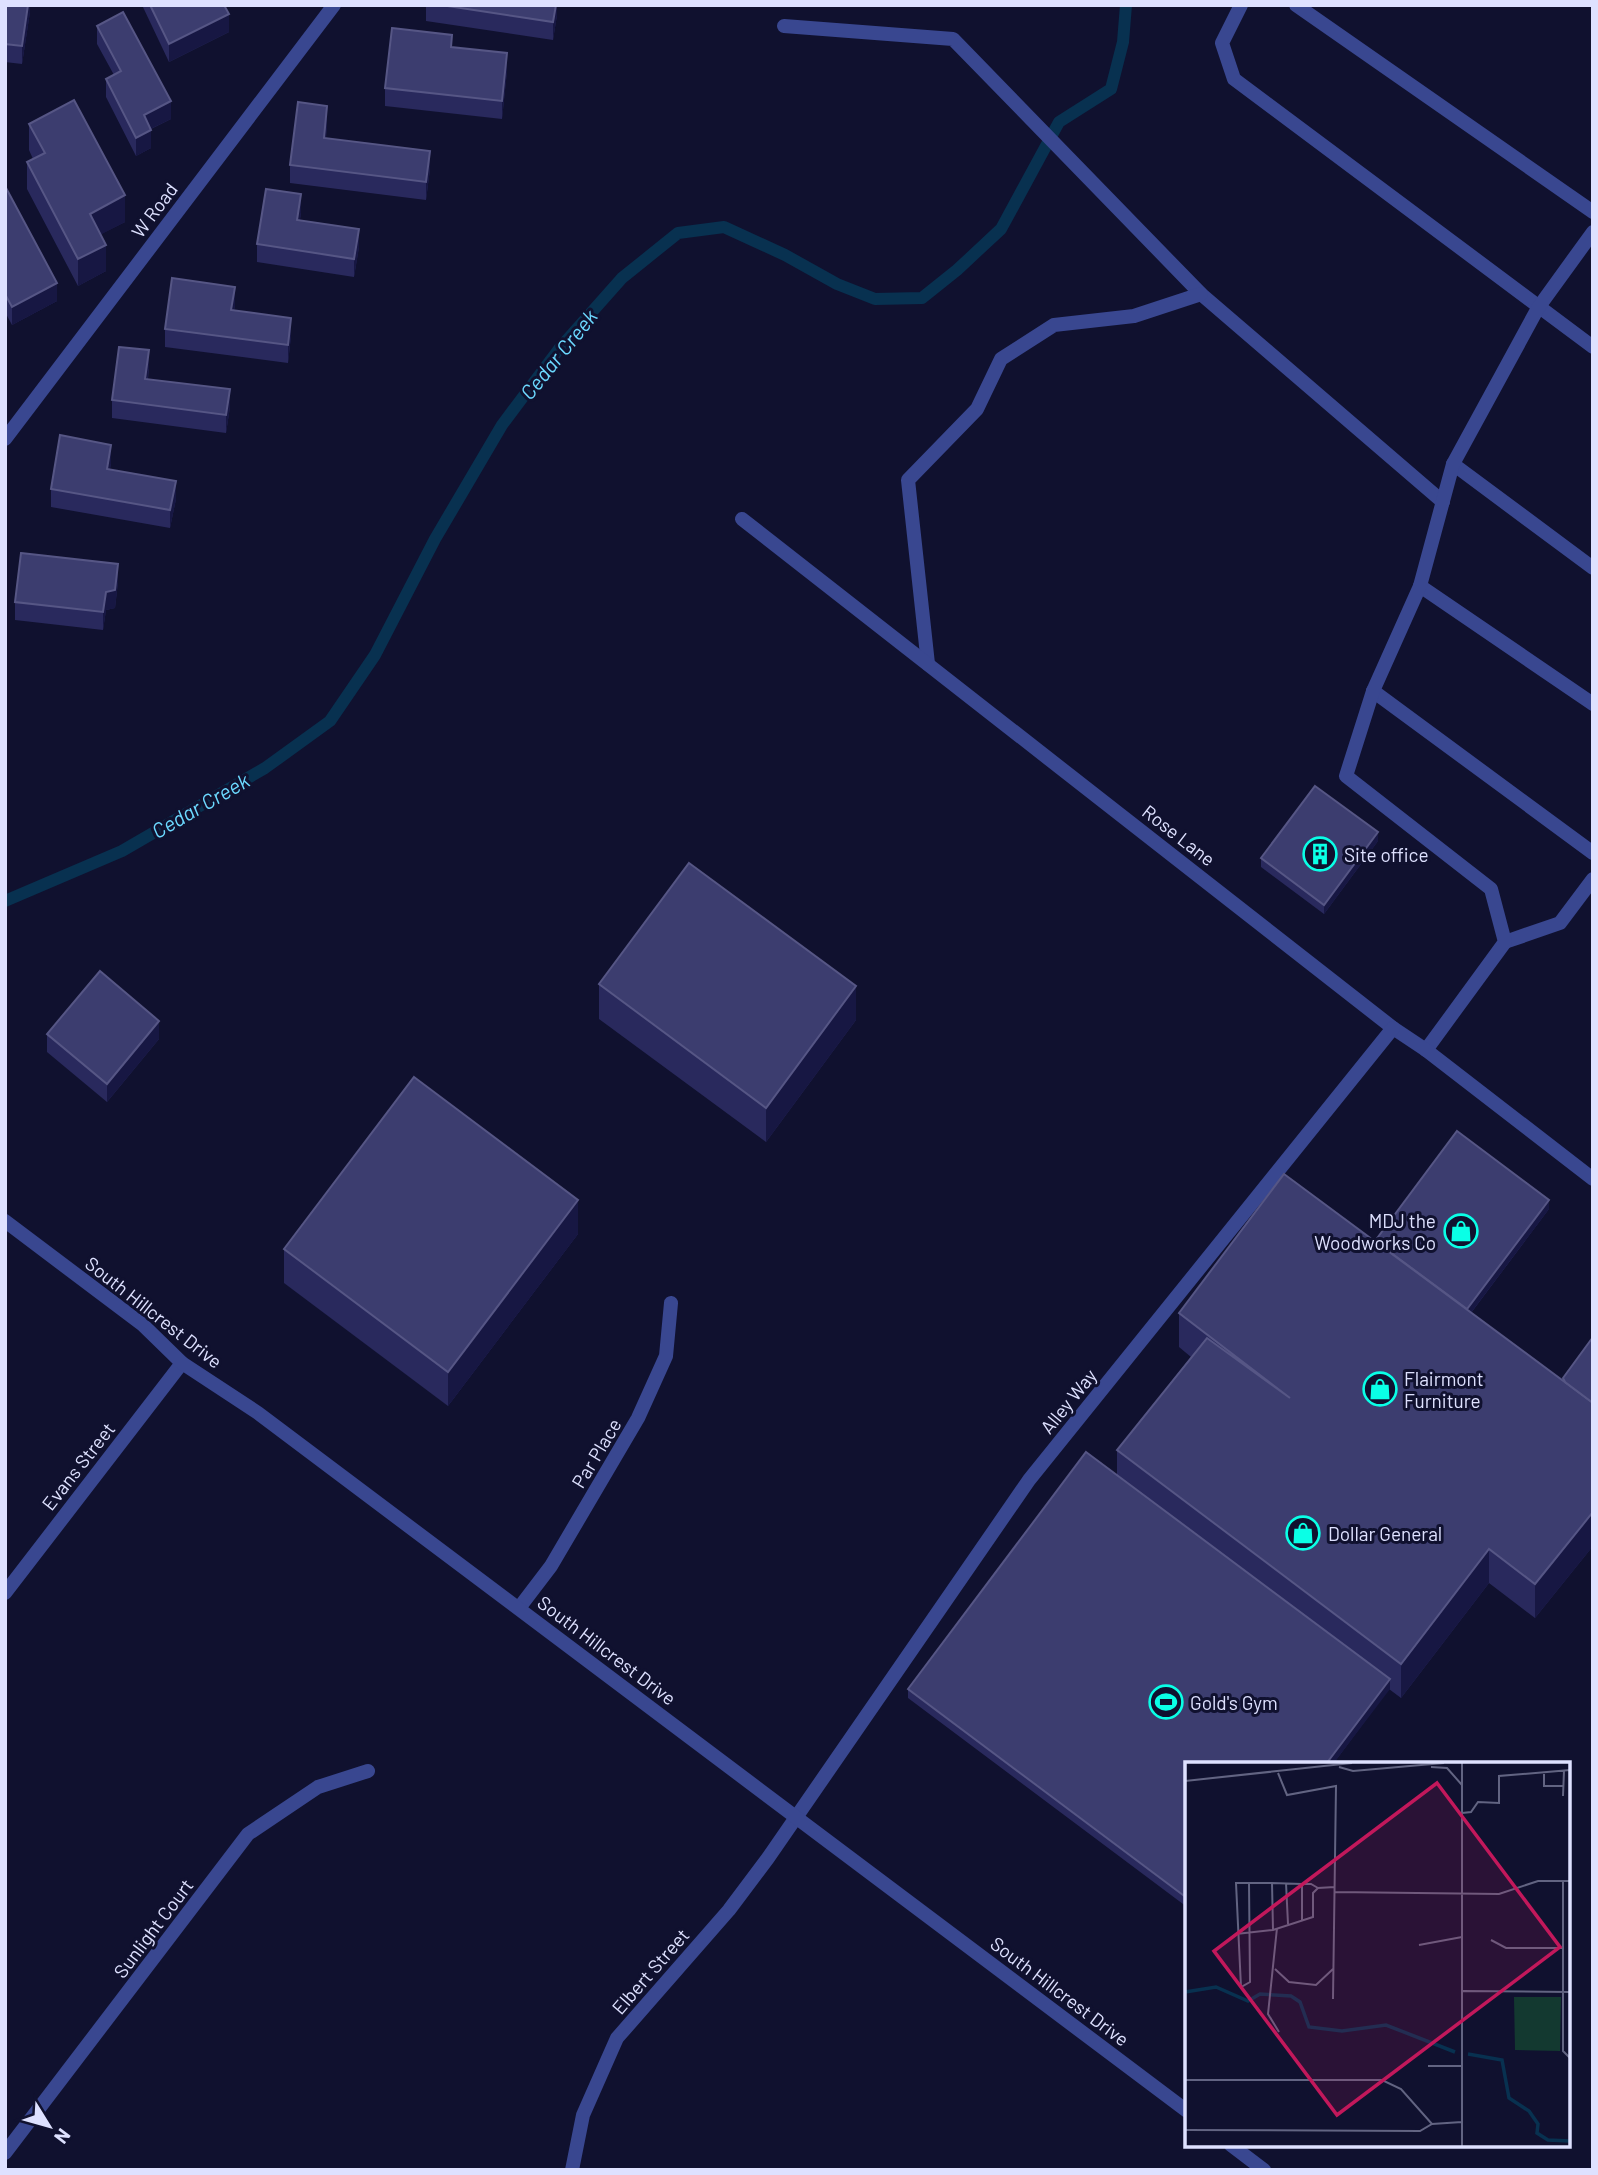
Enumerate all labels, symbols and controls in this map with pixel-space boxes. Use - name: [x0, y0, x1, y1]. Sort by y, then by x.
- street label: W Road: [126, 178, 182, 242]
- water label: Cedar Creek: [514, 303, 602, 404]
- water label: Cedar Creek: [147, 767, 254, 843]
- street label: Rose Lane: [1138, 800, 1220, 870]
- building icon: Site office: [1301, 835, 1339, 873]
- place label: Site office: [1344, 843, 1429, 866]
- place label: MDJ the Woodworks Co: [1314, 1209, 1436, 1254]
- shop icon: MDJ the Woodworks Co: [1442, 1212, 1480, 1250]
- street label: South Hillcrest Drive: [81, 1251, 227, 1373]
- street label: Alley Way: [1035, 1364, 1101, 1438]
- place label: Flairmont Furniture: [1404, 1367, 1484, 1412]
- shop icon: Flairmont Furniture: [1361, 1370, 1399, 1408]
- street label: Par Place: [566, 1414, 626, 1492]
- street label: Evans Street: [37, 1418, 119, 1514]
- shop icon: Dollar General: [1284, 1514, 1322, 1552]
- place label: Dollar General: [1328, 1522, 1442, 1545]
- street label: South Hillcrest Drive: [533, 1590, 681, 1710]
- sports icon: Gold's Gym: [1147, 1683, 1185, 1721]
- place label: Gold's Gym: [1190, 1691, 1278, 1714]
- inset map: [1185, 1762, 1570, 2147]
- street label: Sunlight Court: [108, 1874, 198, 1982]
- street label: Elbert Street: [607, 1923, 693, 2019]
- street label: South Hillcrest Drive: [986, 1931, 1134, 2051]
- north arrow: [14, 2091, 84, 2161]
- text: N: [50, 2125, 76, 2149]

